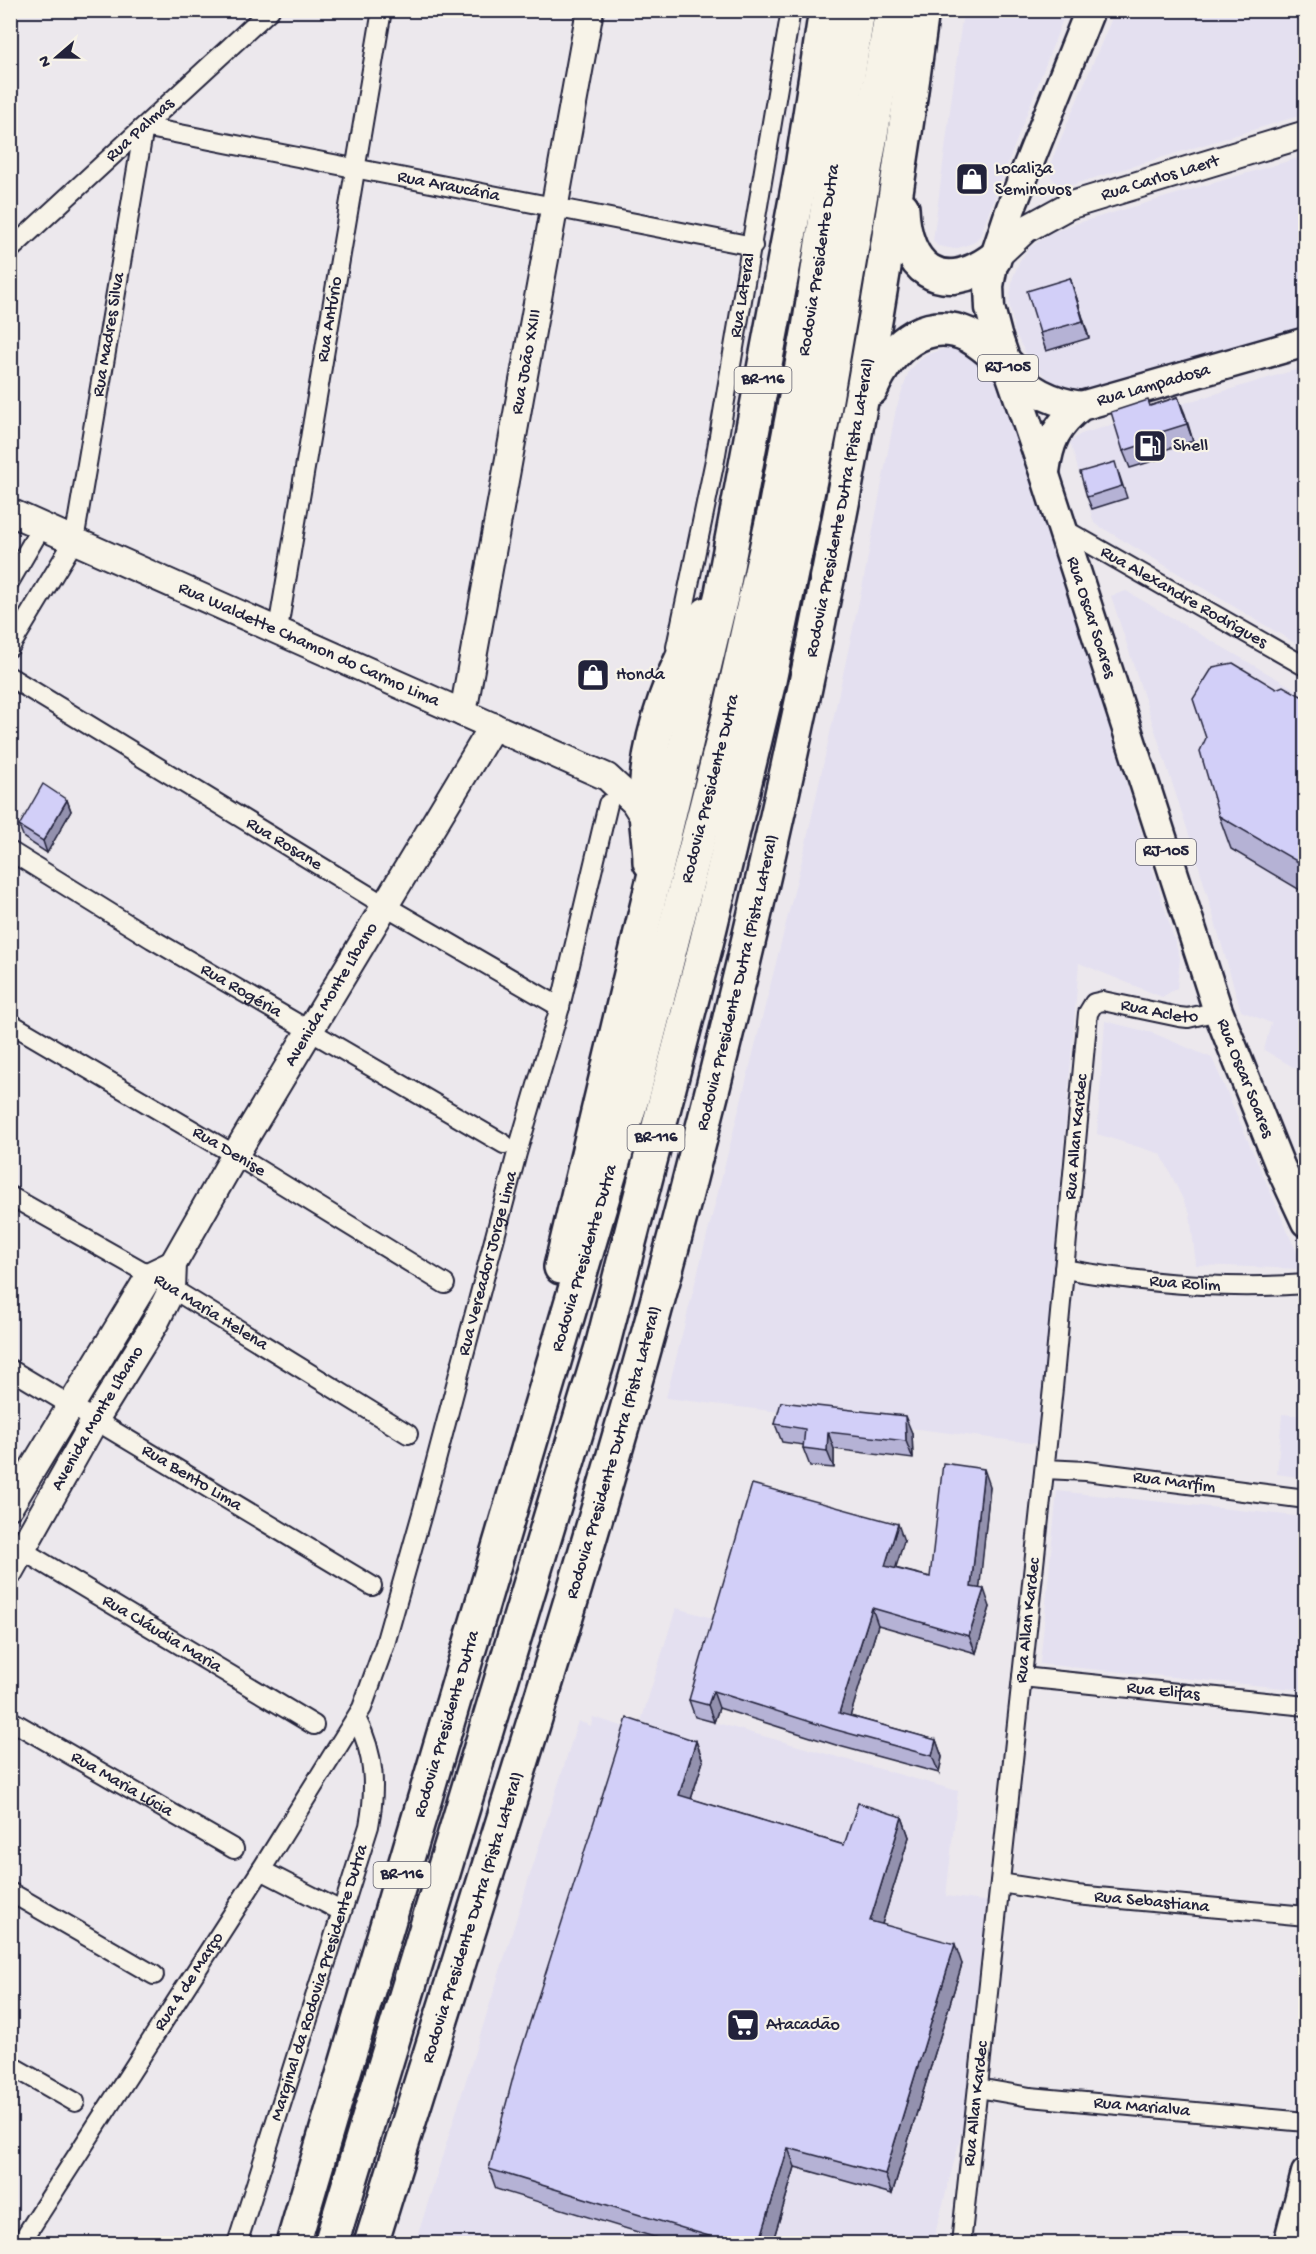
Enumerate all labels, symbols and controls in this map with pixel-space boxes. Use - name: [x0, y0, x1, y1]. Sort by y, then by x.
- north arrow: [27, 27, 87, 87]
- text: N: [35, 52, 57, 69]
- street label: Rua Palmas: [102, 92, 180, 167]
- street label: Rua Carlos Laert: [1099, 150, 1223, 206]
- place label: Localiza Seminovos: [995, 159, 1072, 201]
- shop icon: Localiza Seminovos: [954, 161, 990, 197]
- street label: Rodovia Presidente Dutra: [793, 162, 845, 358]
- street label: Rua Araucária: [395, 166, 503, 207]
- street label: Rua Lateral: [725, 251, 760, 339]
- street label: Rua Madres Silva: [88, 270, 130, 399]
- street label: Rua Antúrio: [312, 275, 348, 364]
- street label: Rua João XXIII: [507, 307, 546, 416]
- road number: RJ-105: [978, 355, 1038, 381]
- street label: Rodovia Presidente Dutra (Pista Lateral): [801, 356, 879, 659]
- street label: Rua Lampadosa: [1094, 359, 1213, 412]
- road number: BR-116: [734, 367, 792, 393]
- fuel station icon: Shell: [1132, 428, 1168, 464]
- place label: Shell: [1173, 436, 1208, 457]
- street label: Rua Alexandre Rodrigues: [1096, 541, 1272, 654]
- street label: Rua Oscar Soares: [1062, 554, 1121, 682]
- street label: Rua Waldette Chamon do Carmo Lima: [175, 577, 444, 712]
- shop icon: Honda: [575, 657, 611, 693]
- place label: Honda: [616, 665, 666, 686]
- street label: Rodovia Presidente Dutra: [677, 691, 744, 886]
- street label: Rua Rosane: [242, 813, 327, 876]
- street label: Rodovia Presidente Dutra (Pista Lateral): [692, 832, 783, 1133]
- road number: RJ-105: [1136, 839, 1196, 865]
- street label: Avenida Monte Líbano: [280, 919, 383, 1070]
- street label: Rua Rogéria: [196, 959, 286, 1023]
- street label: Rua Acleto: [1119, 994, 1200, 1029]
- street label: Rua Oscar Soares: [1212, 1016, 1279, 1142]
- street label: Rua Allan Kardec: [1060, 1073, 1093, 1201]
- street label: Rua Denise: [189, 1122, 270, 1182]
- road number: BR-116: [628, 1125, 684, 1151]
- street label: Rodovia Presidente Dutra: [547, 1161, 622, 1354]
- street label: Rua Vereador Jorge Lima: [454, 1168, 523, 1358]
- street label: Rua Maria Helena: [150, 1269, 273, 1356]
- street label: Rua Rolim: [1148, 1271, 1221, 1296]
- street label: Rodovia Presidente Dutra (Pista Lateral): [561, 1303, 666, 1602]
- street label: Avenida Monte Líbano: [47, 1342, 149, 1494]
- street label: Rua Bento Lima: [138, 1440, 247, 1517]
- street label: Rua Marfim: [1132, 1467, 1217, 1498]
- street label: Rua Allan Kardec: [1011, 1556, 1045, 1684]
- street label: Rua Cláudia Maria: [98, 1590, 226, 1678]
- street label: Rodovia Presidente Dutra: [409, 1627, 485, 1820]
- street label: Rua Elifas: [1126, 1677, 1202, 1706]
- street label: Rua Maria Lúcia: [67, 1747, 177, 1822]
- street label: Rodovia Presidente Dutra (Pista Lateral): [417, 1769, 528, 2066]
- street label: Marginal da Rodovia Presidente Dutra: [266, 1841, 373, 2124]
- road number: BR-116: [374, 1862, 430, 1888]
- street label: Rua Sebastiana: [1093, 1886, 1211, 1918]
- street label: Rua 4 de Março: [149, 1928, 229, 2035]
- supermarket icon: Atacadão: [725, 2007, 761, 2043]
- place label: Atacadão: [766, 2015, 840, 2036]
- street label: Rua Allan Kardec: [959, 2039, 993, 2167]
- street label: Rua Marialva: [1093, 2092, 1192, 2122]

